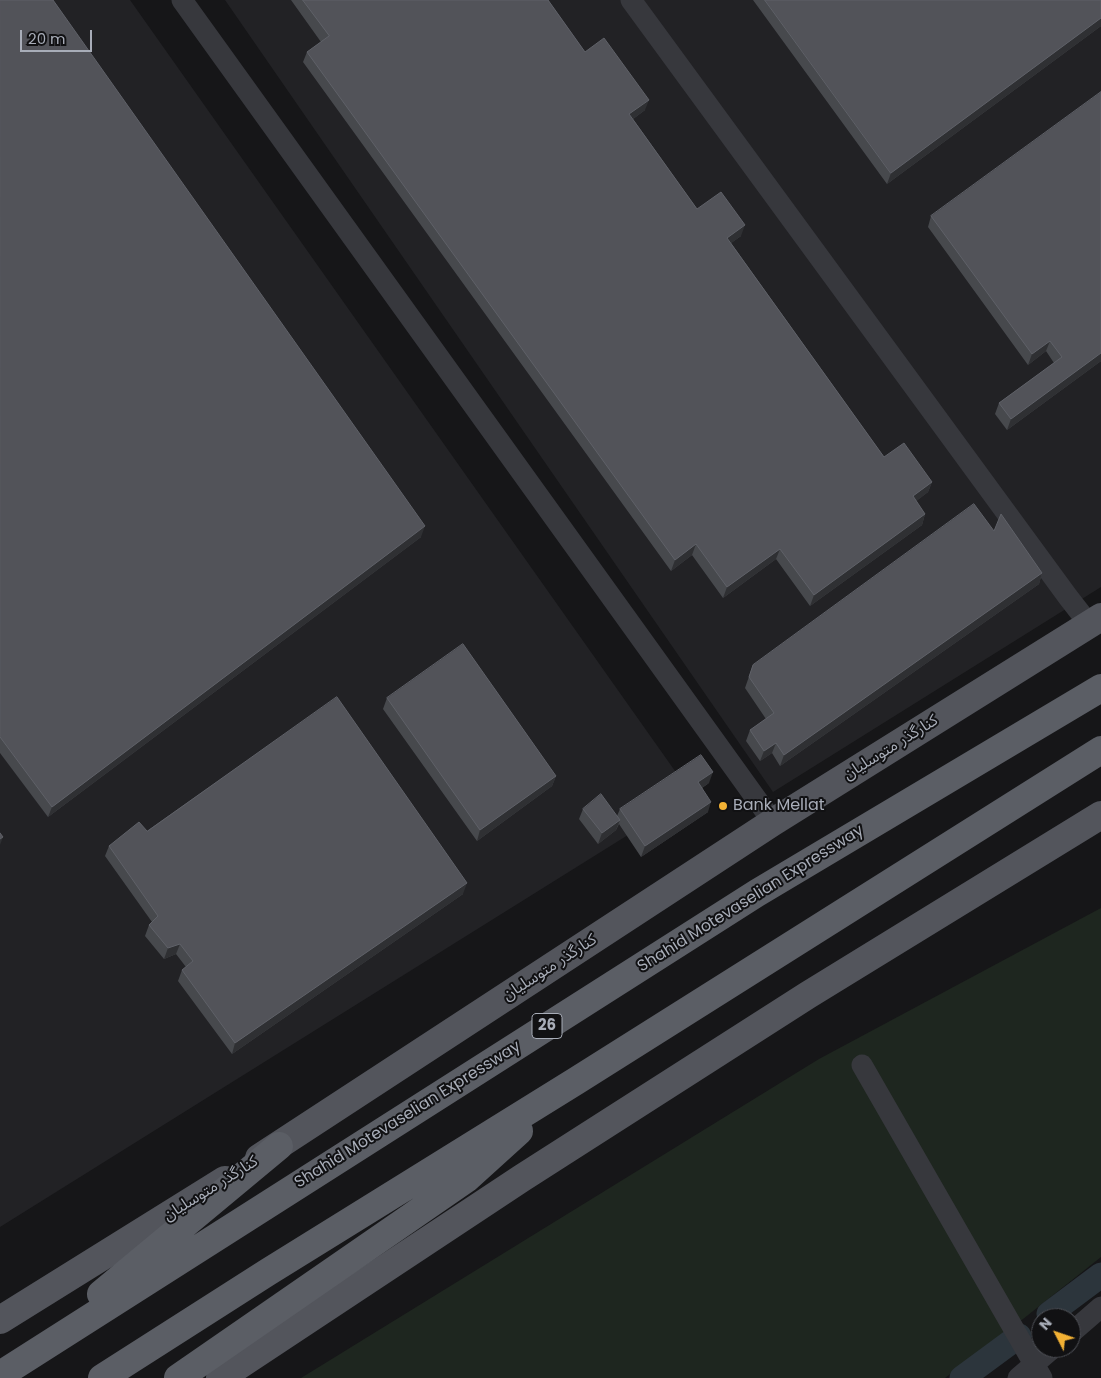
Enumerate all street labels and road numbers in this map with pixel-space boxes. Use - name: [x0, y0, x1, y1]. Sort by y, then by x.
- street label: کنارگذر متوسلیان: [840, 711, 942, 785]
- street label: Shahid Motevaselian Expressway: [634, 821, 868, 977]
- street label: کنارگذر متوسلیان: [499, 931, 601, 1005]
- road number: 26: [532, 1014, 562, 1038]
- street label: Shahid Motevaselian Expressway: [291, 1037, 525, 1193]
- street label: کنارگذر متوسلیان: [160, 1152, 262, 1226]

